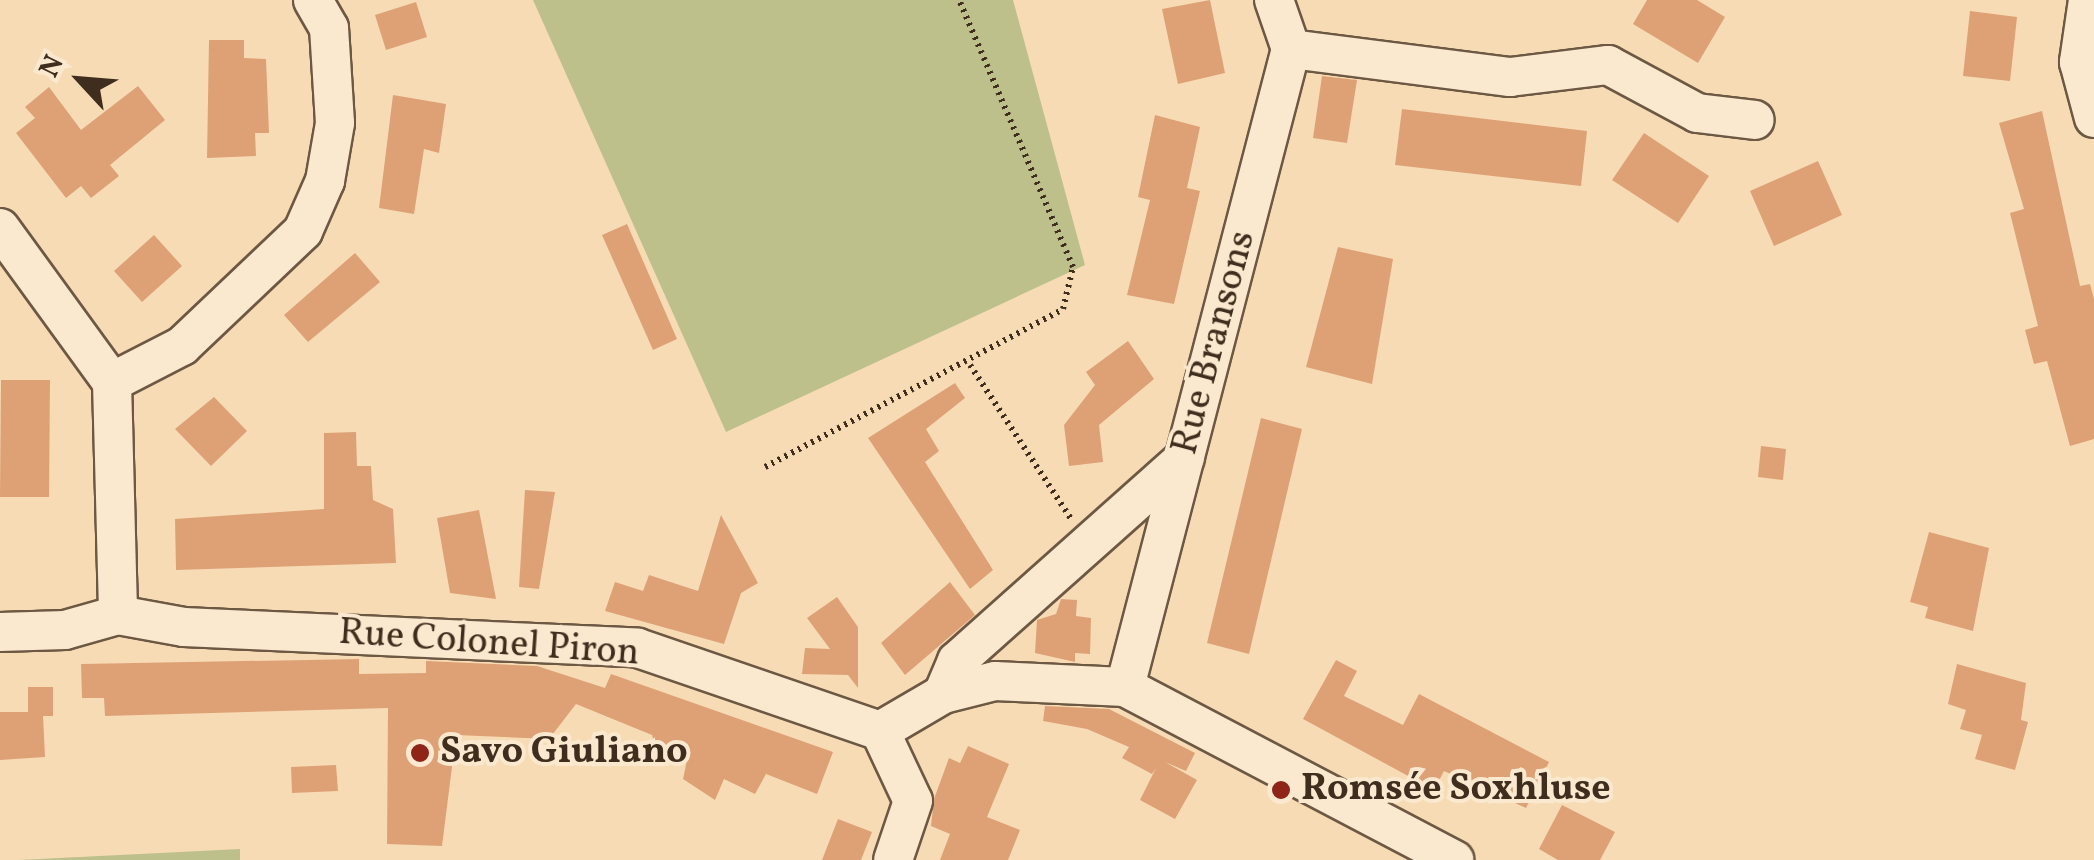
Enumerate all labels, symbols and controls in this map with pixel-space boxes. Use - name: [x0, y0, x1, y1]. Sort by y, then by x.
- north arrow: [30, 30, 130, 130]
- text: N: [31, 49, 75, 84]
- street label: Rue Bransons: [1163, 226, 1267, 460]
- street label: Rue Colonel Piron: [337, 611, 641, 677]
- place label: Savo Giuliano: [440, 730, 688, 776]
- marker: Savo Giuliano: [409, 742, 431, 764]
- place label: Romsée Soxhluse: [1301, 767, 1611, 813]
- marker: Romsée Soxhluse: [1270, 779, 1292, 801]

